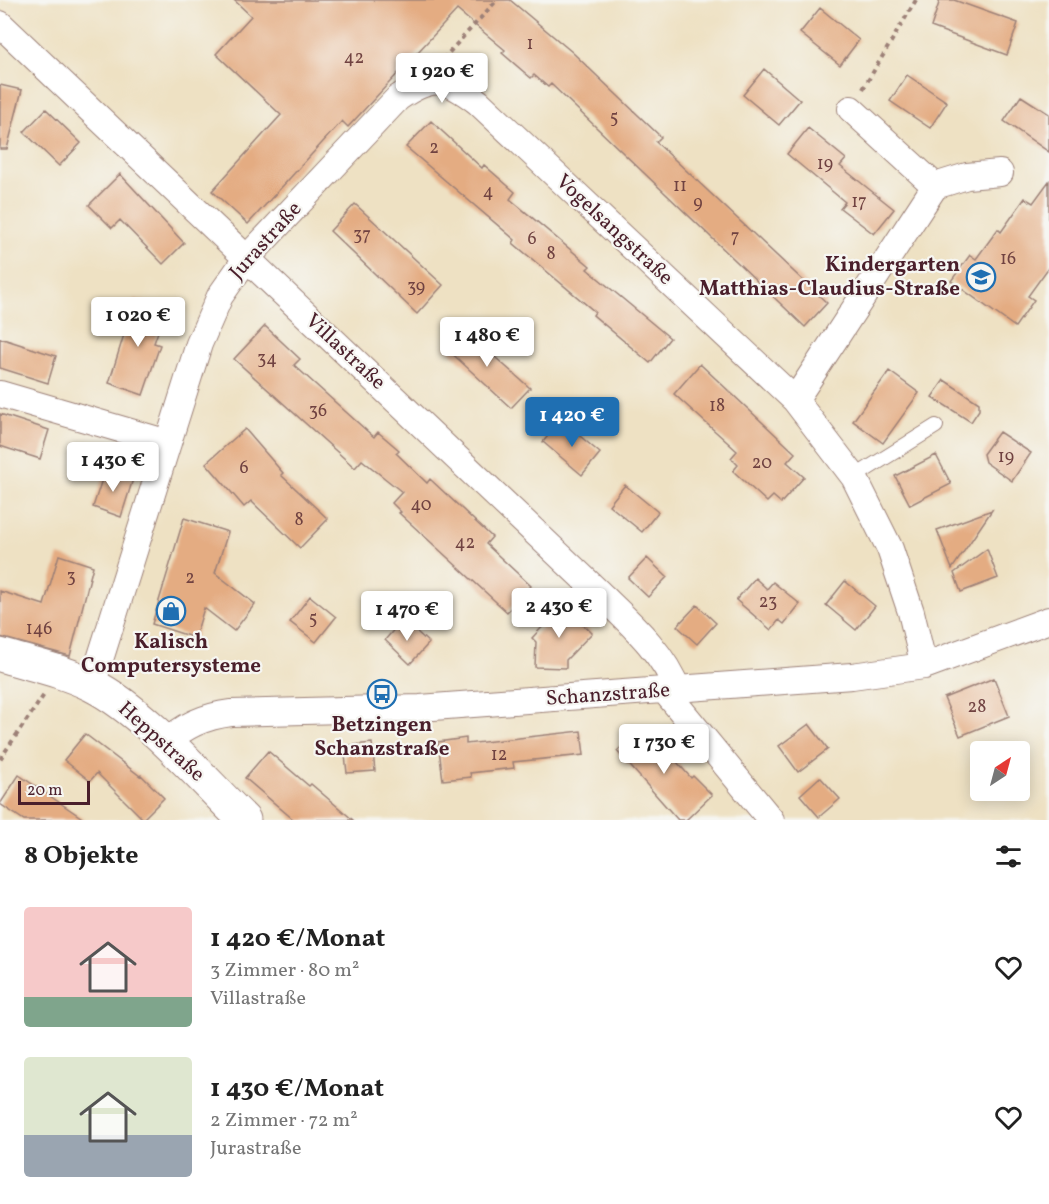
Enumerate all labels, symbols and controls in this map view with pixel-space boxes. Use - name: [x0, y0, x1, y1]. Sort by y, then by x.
- house number: 1: [527, 32, 533, 57]
- house number: 42: [344, 46, 364, 71]
- pin: 1 920 €: [387, 53, 497, 104]
- text: 1 920 €: [410, 58, 474, 86]
- house number: 5: [610, 106, 618, 131]
- house number: 2: [429, 136, 439, 161]
- house number: 19: [817, 152, 833, 177]
- street label: Vogelsangstraße: [549, 168, 679, 292]
- house number: 11: [673, 174, 687, 199]
- house number: 4: [483, 180, 493, 205]
- house number: 17: [851, 190, 867, 215]
- house number: 9: [693, 191, 703, 216]
- street label: Jurastraße: [223, 196, 309, 286]
- house number: 37: [353, 223, 371, 248]
- house number: 7: [731, 225, 739, 250]
- house number: 6: [527, 227, 537, 252]
- house number: 8: [546, 242, 556, 267]
- house number: 16: [1000, 247, 1016, 272]
- place label: Kindergarten Matthias-Claudius-Straße: [699, 251, 960, 304]
- school or university icon: Kindergarten Matthias-Claudius-Straße: [965, 261, 997, 293]
- house number: 39: [407, 275, 425, 300]
- pin: 1 020 €: [83, 297, 193, 348]
- text: 1 020 €: [105, 302, 171, 330]
- street label: Villastraße: [298, 307, 392, 397]
- pin: 1 480 €: [432, 317, 542, 368]
- text: 1 480 €: [454, 322, 520, 350]
- house number: 34: [257, 347, 277, 372]
- house number: 18: [709, 394, 725, 419]
- pin: 1 420 €: [517, 397, 627, 448]
- house number: 36: [309, 399, 327, 424]
- text: 1 420 €: [539, 402, 605, 430]
- pin: 1 430 €: [58, 442, 168, 493]
- house number: 19: [998, 445, 1014, 470]
- text: 1 430 €: [81, 447, 145, 475]
- house number: 20: [752, 451, 772, 476]
- house number: 6: [239, 456, 249, 481]
- house number: 40: [410, 493, 432, 518]
- house number: 8: [294, 508, 304, 533]
- house number: 42: [455, 531, 475, 556]
- house number: 3: [66, 565, 76, 590]
- house number: 2: [185, 566, 195, 591]
- pin: 2 430 €: [504, 588, 614, 639]
- house number: 23: [759, 590, 777, 615]
- pin: 1 470 €: [352, 591, 462, 642]
- text: 2 430 €: [526, 593, 592, 621]
- shop icon: Kalisch Computersysteme: [155, 595, 187, 627]
- text: 1 470 €: [375, 596, 439, 624]
- house number: 5: [309, 607, 317, 632]
- house number: 146: [26, 617, 52, 642]
- place label: Kalisch Computersysteme: [81, 628, 261, 681]
- street label: Schanzstraße: [545, 676, 671, 714]
- bus stop icon: Betzingen Schanzstraße: [366, 678, 398, 710]
- street label: Heppstraße: [111, 695, 211, 789]
- house number: 28: [968, 695, 986, 720]
- place label: Betzingen Schanzstraße: [315, 711, 449, 764]
- pin: 1 730 €: [609, 724, 719, 775]
- text: 1 730 €: [633, 729, 695, 757]
- north arrow: [970, 741, 1030, 801]
- map controls: [970, 741, 1030, 801]
- house number: 12: [491, 743, 507, 768]
- scale bar: [18, 778, 90, 806]
- text: 20 m: [27, 780, 62, 802]
- text: 8 Objekte: [24, 838, 138, 874]
- icon: filters: [992, 840, 1025, 873]
- text: 1 420 €/Monat: [210, 921, 385, 957]
- icon: home: [72, 931, 144, 1003]
- icon: heart: [992, 951, 1025, 984]
- text: 3 Zimmer · 80 m²: [210, 957, 359, 985]
- text: Villastraße: [210, 985, 306, 1013]
- text: 1 430 €/Monat: [210, 1071, 384, 1107]
- icon: home: [72, 1081, 144, 1153]
- icon: heart: [992, 1101, 1025, 1134]
- text: 2 Zimmer · 72 m²: [210, 1107, 358, 1135]
- text: Jurastraße: [210, 1135, 302, 1163]

